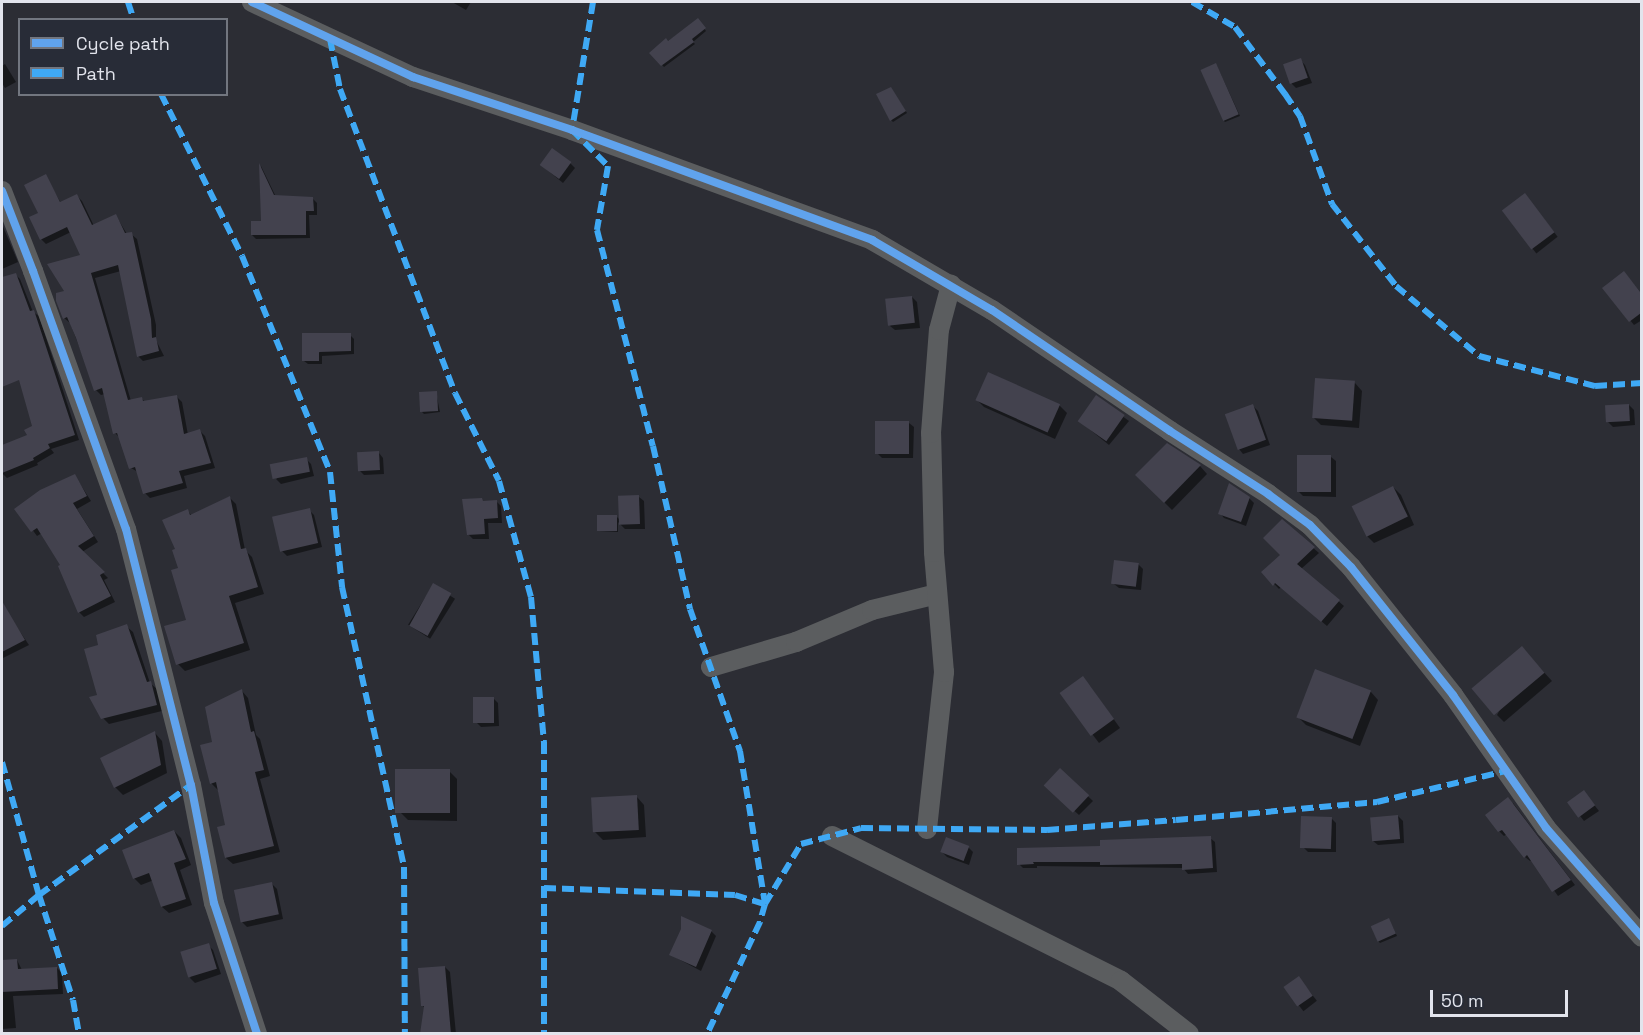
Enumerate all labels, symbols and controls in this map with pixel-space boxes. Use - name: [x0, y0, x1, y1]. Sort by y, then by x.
- legend: [18, 18, 228, 96]
- text: Cycle path: [76, 32, 170, 55]
- text: Path: [76, 62, 116, 85]
- scale bar: [1433, 978, 1571, 1016]
- text: 50 m: [1441, 989, 1483, 1012]

